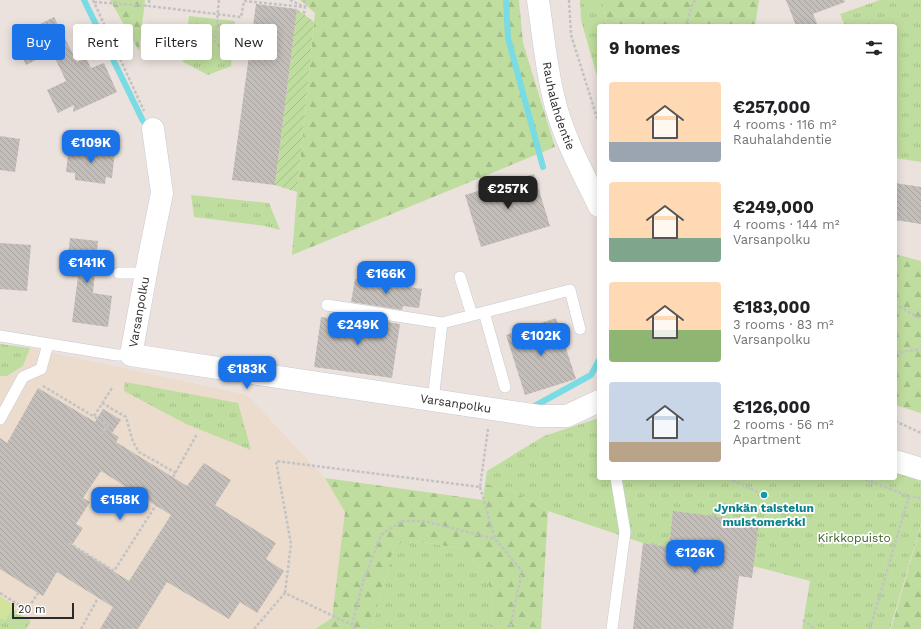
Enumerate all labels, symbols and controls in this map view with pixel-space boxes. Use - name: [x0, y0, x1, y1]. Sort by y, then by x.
- chip: Buy: [12, 24, 65, 60]
- chip: Rent: [73, 24, 133, 60]
- chip: Filters: [141, 24, 212, 60]
- chip: New: [220, 24, 277, 60]
- icon: filters: [863, 37, 885, 59]
- text: 9 homes: [609, 38, 680, 58]
- street label: Rauhalahdentie: [540, 61, 578, 152]
- text: €257,000: [733, 97, 810, 117]
- icon: home: [641, 98, 689, 146]
- text: 4 rooms · 116 m²: [733, 117, 836, 132]
- pin: €109K: [63, 130, 119, 164]
- text: Rauhalahdentie: [733, 132, 832, 147]
- text: €109K: [71, 135, 111, 150]
- pin: €257K: [480, 176, 536, 210]
- text: €257K: [488, 181, 528, 196]
- text: €249,000: [733, 197, 814, 217]
- icon: home: [641, 198, 689, 246]
- text: 4 rooms · 144 m²: [733, 217, 839, 232]
- text: Varsanpolku: [733, 232, 811, 247]
- pin: €141K: [59, 250, 115, 284]
- text: €141K: [68, 255, 106, 270]
- pin: €166K: [358, 261, 414, 295]
- text: €166K: [366, 266, 406, 281]
- street label: Varsanpolku: [126, 276, 152, 348]
- text: €183,000: [733, 297, 810, 317]
- icon: home: [641, 298, 689, 346]
- pin: €249K: [330, 312, 386, 346]
- text: €249K: [337, 317, 379, 332]
- text: 3 rooms · 83 m²: [733, 317, 834, 332]
- pin: €102K: [513, 323, 569, 357]
- text: €102K: [521, 328, 561, 343]
- text: Varsanpolku: [733, 332, 811, 347]
- pin: €183K: [219, 356, 275, 390]
- text: €183K: [227, 361, 267, 376]
- street label: Varsanpolku: [419, 391, 492, 416]
- text: €126,000: [733, 397, 810, 417]
- icon: home: [641, 398, 689, 446]
- text: 2 rooms · 56 m²: [733, 417, 834, 432]
- text: Apartment: [733, 432, 801, 447]
- pin: €158K: [92, 487, 148, 521]
- marker: Jynkän taistelun muistomerkki: [759, 490, 769, 500]
- text: €158K: [100, 492, 140, 507]
- place label: Jynkän taistelun muistomerkki: [714, 501, 814, 529]
- park label: Kirkkopuisto: [817, 531, 891, 545]
- pin: €126K: [667, 540, 723, 574]
- text: €126K: [675, 545, 715, 560]
- scale bar: [12, 601, 74, 620]
- text: 20 m: [18, 603, 46, 616]

